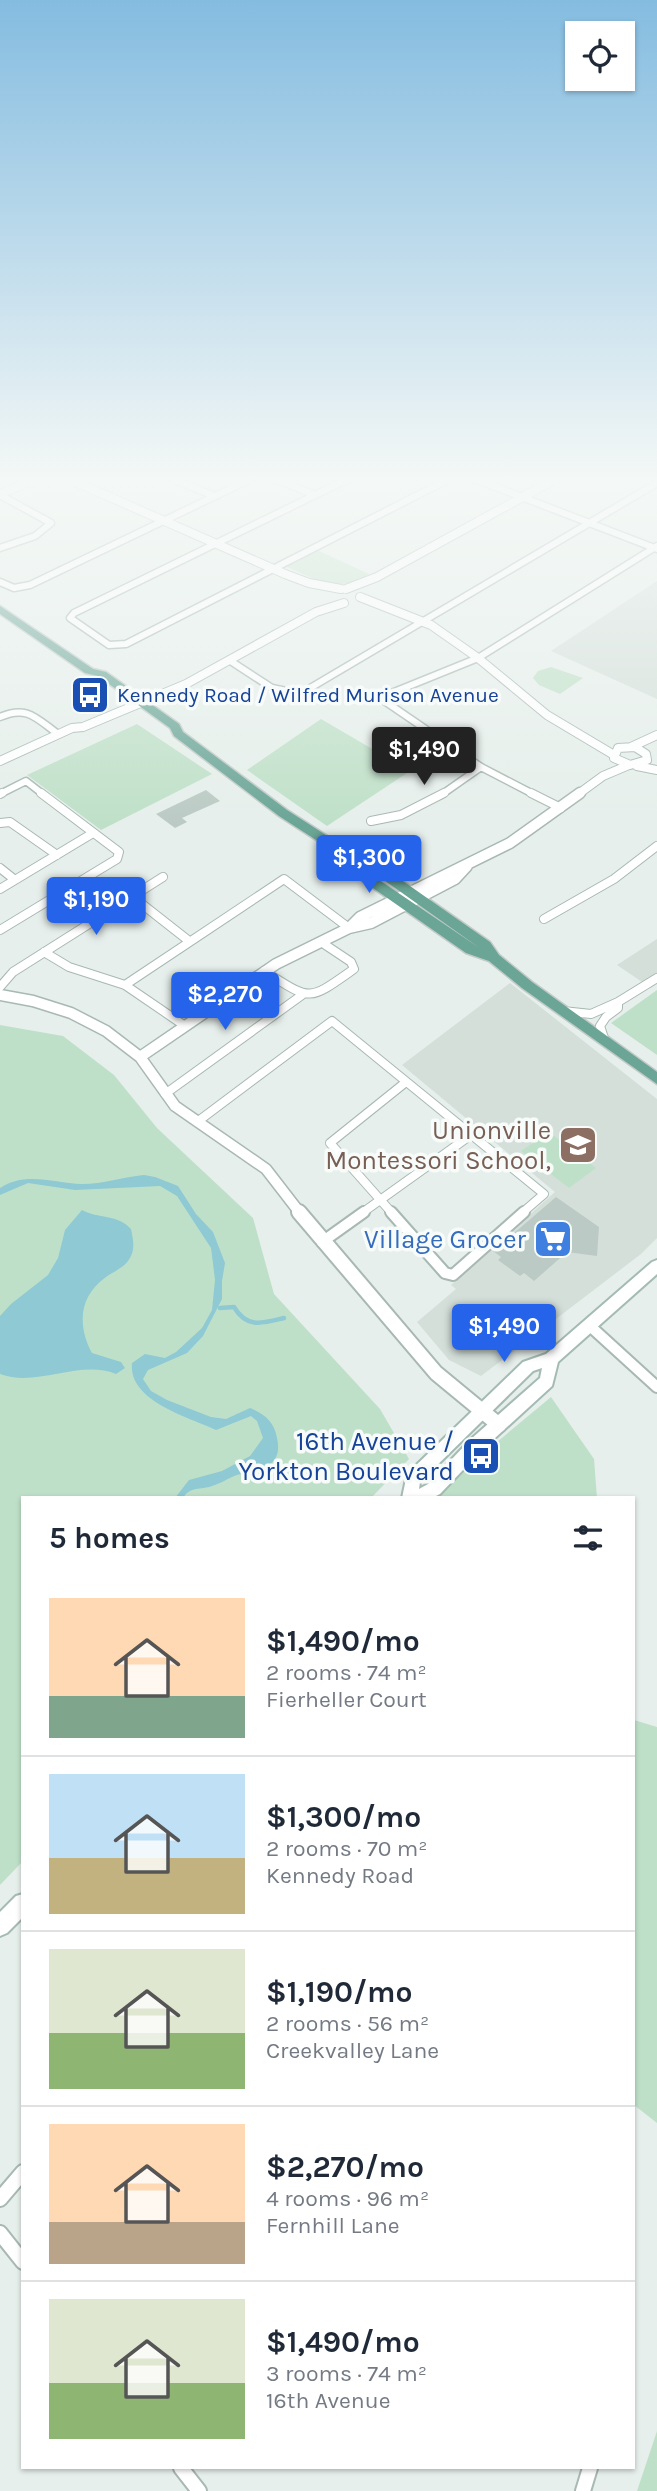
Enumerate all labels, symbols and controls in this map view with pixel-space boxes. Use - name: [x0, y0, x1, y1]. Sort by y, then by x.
- map controls: [565, 21, 635, 91]
- button: locate: [565, 21, 635, 91]
- bus stop icon: Kennedy Road / Wilfred Murison Avenue: [69, 674, 111, 716]
- place label: Kennedy Road / Wilfred Murison Avenue: [117, 683, 499, 707]
- pin: $1,490: [367, 728, 481, 787]
- text: $1,490: [388, 736, 460, 763]
- pin: $1,300: [312, 836, 426, 895]
- text: $1,300: [332, 844, 406, 871]
- pin: $1,190: [39, 878, 153, 937]
- text: $1,190: [63, 886, 129, 913]
- pin: $2,270: [168, 972, 282, 1032]
- text: $2,270: [187, 981, 263, 1008]
- place label: Unionville Montessori School,: [325, 1115, 551, 1176]
- school or university icon: Unionville Montessori School,: [557, 1124, 599, 1166]
- supermarket icon: Village Grocer: [532, 1218, 574, 1260]
- place label: Village Grocer: [364, 1224, 527, 1255]
- pin: $1,490: [447, 1304, 561, 1364]
- text: $1,490: [468, 1313, 540, 1340]
- place label: 16th Avenue / Yorkton Boulevard: [238, 1426, 454, 1487]
- bus stop icon: 16th Avenue / Yorkton Boulevard: [460, 1435, 502, 1477]
- icon: filters: [569, 1519, 607, 1557]
- text: 5 homes: [49, 1520, 170, 1556]
- text: $1,490/mo: [266, 1623, 420, 1659]
- icon: home: [105, 1626, 189, 1710]
- text: 2 rooms · 74 m²: [266, 1659, 427, 1686]
- text: Fierheller Court: [266, 1686, 427, 1713]
- text: $1,300/mo: [266, 1799, 421, 1835]
- icon: home: [105, 1802, 189, 1886]
- text: 2 rooms · 70 m²: [266, 1835, 428, 1862]
- text: Kennedy Road: [266, 1862, 414, 1889]
- text: $1,190/mo: [266, 1974, 413, 2010]
- icon: home: [105, 1977, 189, 2061]
- text: 2 rooms · 56 m²: [266, 2010, 429, 2037]
- text: Creekvalley Lane: [266, 2037, 439, 2064]
- text: $2,270/mo: [266, 2149, 424, 2185]
- icon: home: [105, 2152, 189, 2236]
- text: 4 rooms · 96 m²: [266, 2185, 429, 2212]
- text: Fernhill Lane: [266, 2212, 400, 2239]
- text: $1,490/mo: [266, 2324, 420, 2360]
- icon: home: [105, 2327, 189, 2411]
- text: 3 rooms · 74 m²: [266, 2360, 427, 2387]
- text: 16th Avenue: [266, 2387, 390, 2414]

